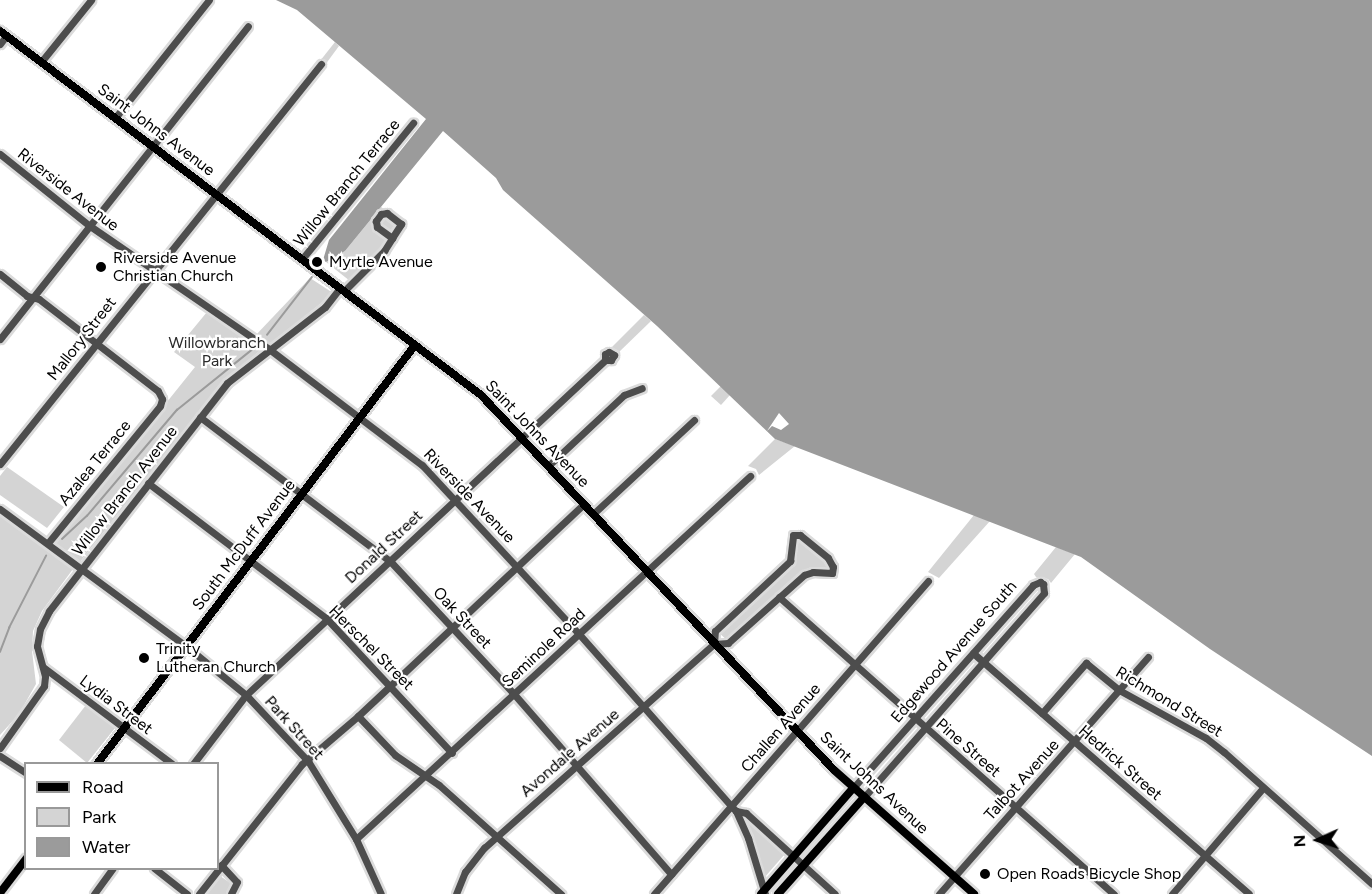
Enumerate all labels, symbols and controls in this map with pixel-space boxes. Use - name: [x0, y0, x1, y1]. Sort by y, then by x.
- street label: Saint Johns Avenue: [94, 80, 218, 180]
- street label: Willow Branch Terrace: [290, 115, 404, 251]
- street label: Riverside Avenue: [13, 144, 123, 236]
- place label: Riverside Avenue Christian Church: [113, 248, 236, 286]
- place label: Myrtle Avenue: [329, 252, 433, 272]
- marker: Myrtle Avenue: [310, 255, 324, 269]
- marker: Riverside Avenue Christian Church: [94, 260, 108, 274]
- street label: Mallory Street: [43, 293, 121, 385]
- park label: Willowbranch Park: [168, 333, 266, 371]
- street label: Saint Johns Avenue: [481, 376, 593, 492]
- street label: Azalea Terrace: [55, 416, 135, 510]
- street label: Willow Branch Avenue: [68, 422, 182, 560]
- street label: Riverside Avenue: [419, 445, 519, 547]
- street label: South McDuff Avenue: [189, 476, 299, 614]
- street label: Donald Street: [341, 506, 427, 588]
- street label: Edgewood Avenue South: [887, 577, 1021, 727]
- street label: Oak Street: [429, 583, 495, 653]
- street label: Herschel Street: [325, 602, 417, 694]
- street label: Seminole Road: [498, 604, 590, 692]
- place label: Trinity Lutheran Church: [156, 639, 276, 677]
- marker: Trinity Lutheran Church: [137, 651, 151, 665]
- street label: Richmond Street: [1112, 663, 1226, 741]
- street label: Lydia Street: [76, 671, 156, 739]
- street label: Challen Avenue: [737, 680, 825, 776]
- street label: Park Street: [260, 692, 328, 764]
- street label: Avondale Avenue: [517, 705, 623, 801]
- street label: Pine Street: [932, 715, 1004, 781]
- street label: Hedrick Street: [1074, 722, 1166, 804]
- street label: Saint Johns Avenue: [816, 728, 932, 838]
- street label: Talbot Avenue: [981, 736, 1063, 824]
- legend: [24, 762, 219, 870]
- text: Road: [82, 776, 123, 798]
- text: Park: [82, 806, 116, 828]
- north arrow: [1288, 810, 1348, 870]
- text: N: [1290, 834, 1309, 848]
- text: Water: [82, 836, 130, 858]
- place label: Open Roads Bicycle Shop: [997, 864, 1181, 884]
- marker: Open Roads Bicycle Shop: [978, 867, 992, 881]

